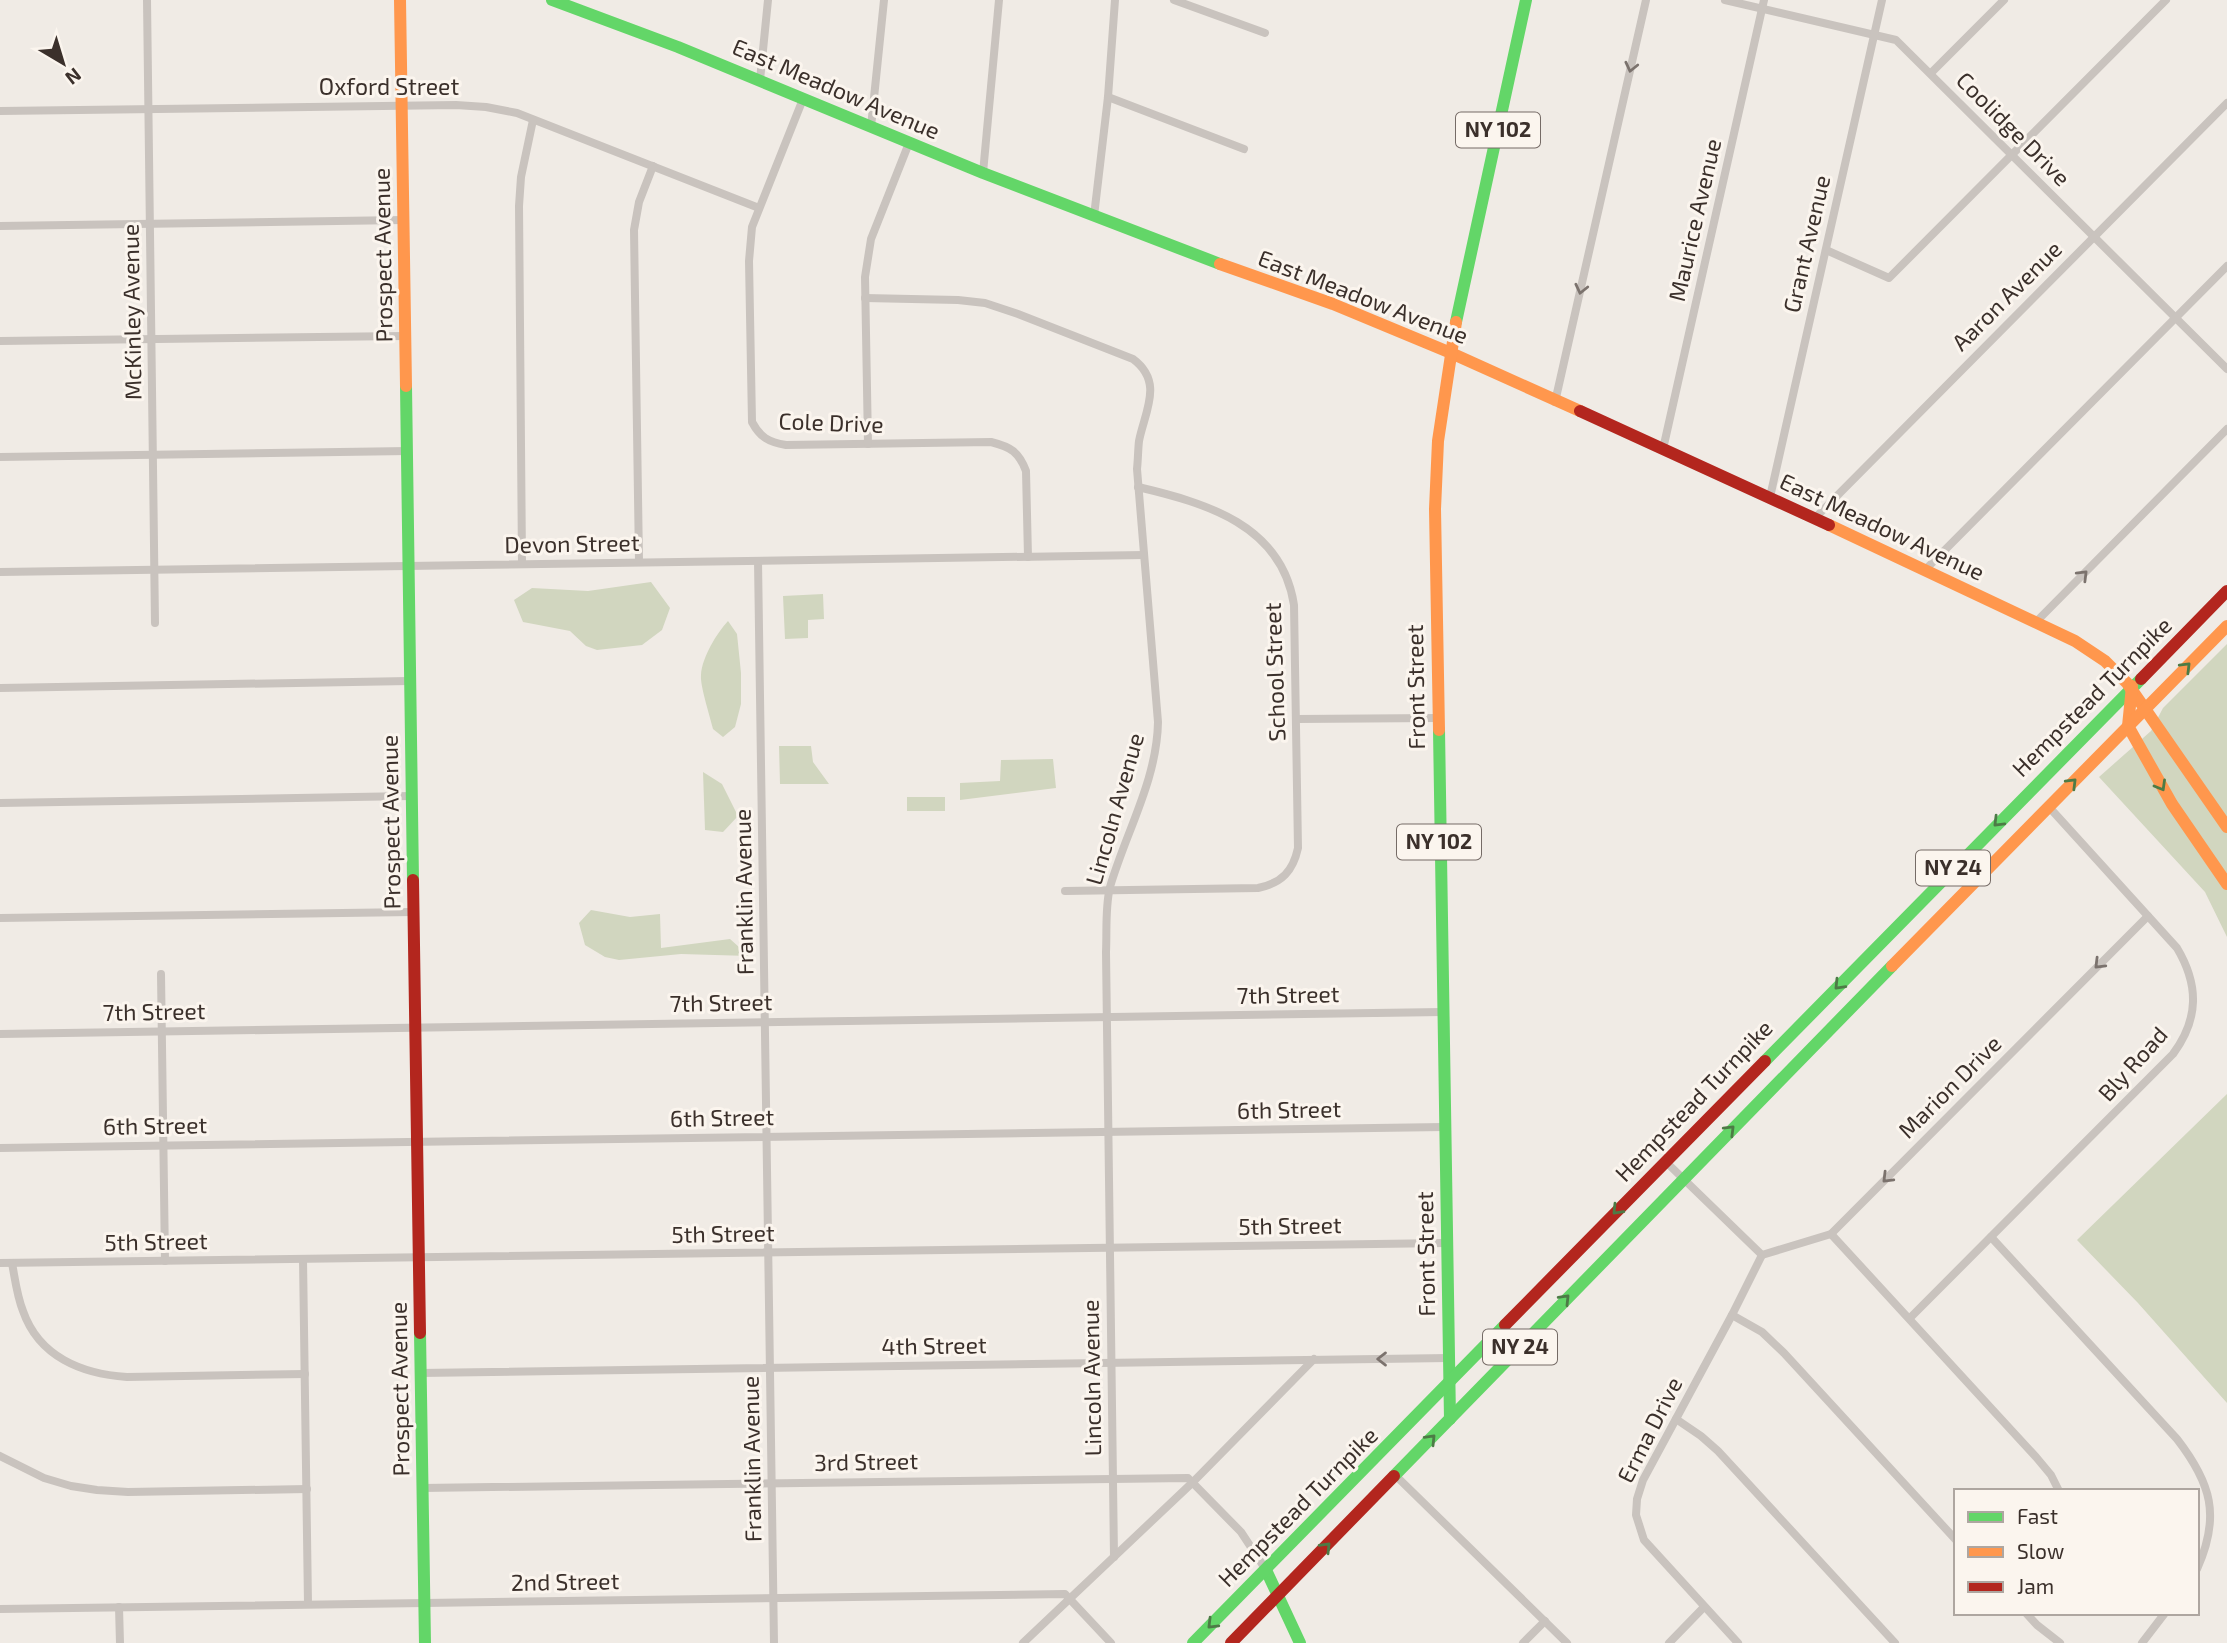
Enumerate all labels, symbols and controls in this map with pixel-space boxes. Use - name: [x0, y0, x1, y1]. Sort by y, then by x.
- north arrow: [28, 28, 98, 98]
- street label: East Meadow Avenue: [728, 32, 944, 144]
- one-way arrow: [1625, 61, 1639, 73]
- text: N: [61, 64, 86, 90]
- street label: Coolidge Drive: [1951, 65, 2077, 191]
- street label: Oxford Street: [319, 72, 459, 100]
- road number: NY 102: [1456, 113, 1540, 148]
- street label: Maurice Avenue: [1662, 136, 1726, 304]
- street label: Prospect Avenue: [366, 167, 398, 343]
- street label: Grant Avenue: [1777, 172, 1835, 315]
- street label: McKinley Avenue: [115, 224, 147, 401]
- street label: Aaron Avenue: [1946, 235, 2067, 356]
- street label: East Meadow Avenue: [1254, 243, 1472, 349]
- one-way arrow: [1574, 282, 1589, 294]
- street label: Cole Drive: [778, 406, 884, 438]
- street label: East Meadow Avenue: [1776, 466, 1989, 586]
- street label: Devon Street: [504, 528, 640, 558]
- one-way arrow: [2074, 570, 2087, 583]
- street label: School Street: [1258, 602, 1290, 742]
- street label: Hempstead Turnpike: [2006, 611, 2177, 782]
- street label: Front Street: [1400, 624, 1430, 750]
- one-way arrow: [2178, 663, 2191, 676]
- street label: Lincoln Avenue: [1079, 729, 1149, 888]
- street label: Prospect Avenue: [374, 734, 406, 910]
- one-way arrow: [2064, 778, 2077, 791]
- one-way arrow: [2153, 778, 2166, 791]
- street label: Franklin Avenue: [728, 809, 758, 975]
- one-way arrow: [1993, 814, 2006, 827]
- road number: NY 102: [1397, 824, 1481, 860]
- road number: NY 24: [1916, 850, 1990, 886]
- one-way arrow: [2095, 956, 2108, 969]
- one-way arrow: [1834, 976, 1847, 989]
- street label: 7th Street: [1236, 979, 1340, 1009]
- street label: 7th Street: [669, 987, 773, 1017]
- street label: 7th Street: [102, 996, 206, 1026]
- street label: Hempstead Turnpike: [1609, 1014, 1778, 1187]
- street label: Bly Road: [2092, 1020, 2173, 1106]
- street label: Marion Drive: [1892, 1029, 2007, 1144]
- street label: 6th Street: [1237, 1094, 1342, 1124]
- street label: 6th Street: [670, 1102, 775, 1132]
- street label: 6th Street: [103, 1110, 208, 1140]
- one-way arrow: [1722, 1125, 1735, 1138]
- one-way arrow: [1883, 1169, 1896, 1182]
- street label: Front Street: [1410, 1191, 1440, 1317]
- one-way arrow: [1613, 1202, 1626, 1215]
- street label: 5th Street: [1238, 1210, 1342, 1240]
- street label: 5th Street: [671, 1218, 775, 1248]
- street label: 5th Street: [104, 1226, 208, 1256]
- one-way arrow: [1557, 1295, 1570, 1308]
- street label: Lincoln Avenue: [1076, 1299, 1106, 1457]
- street label: Prospect Avenue: [383, 1301, 415, 1477]
- street label: 4th Street: [881, 1330, 987, 1360]
- road number: NY 24: [1483, 1330, 1557, 1364]
- one-way arrow: [1376, 1351, 1387, 1366]
- street label: Erma Drive: [1611, 1372, 1688, 1487]
- street label: Franklin Avenue: [736, 1376, 766, 1542]
- street label: Hempstead Turnpike: [1212, 1421, 1383, 1592]
- one-way arrow: [1422, 1434, 1435, 1447]
- street label: 3rd Street: [814, 1446, 918, 1476]
- legend: [1954, 1489, 2199, 1615]
- text: Fast: [2017, 1503, 2058, 1528]
- text: Slow: [2017, 1538, 2064, 1563]
- one-way arrow: [1317, 1542, 1330, 1555]
- street label: 2nd Street: [510, 1566, 620, 1596]
- text: Jam: [2017, 1573, 2054, 1598]
- one-way arrow: [1207, 1615, 1220, 1628]

